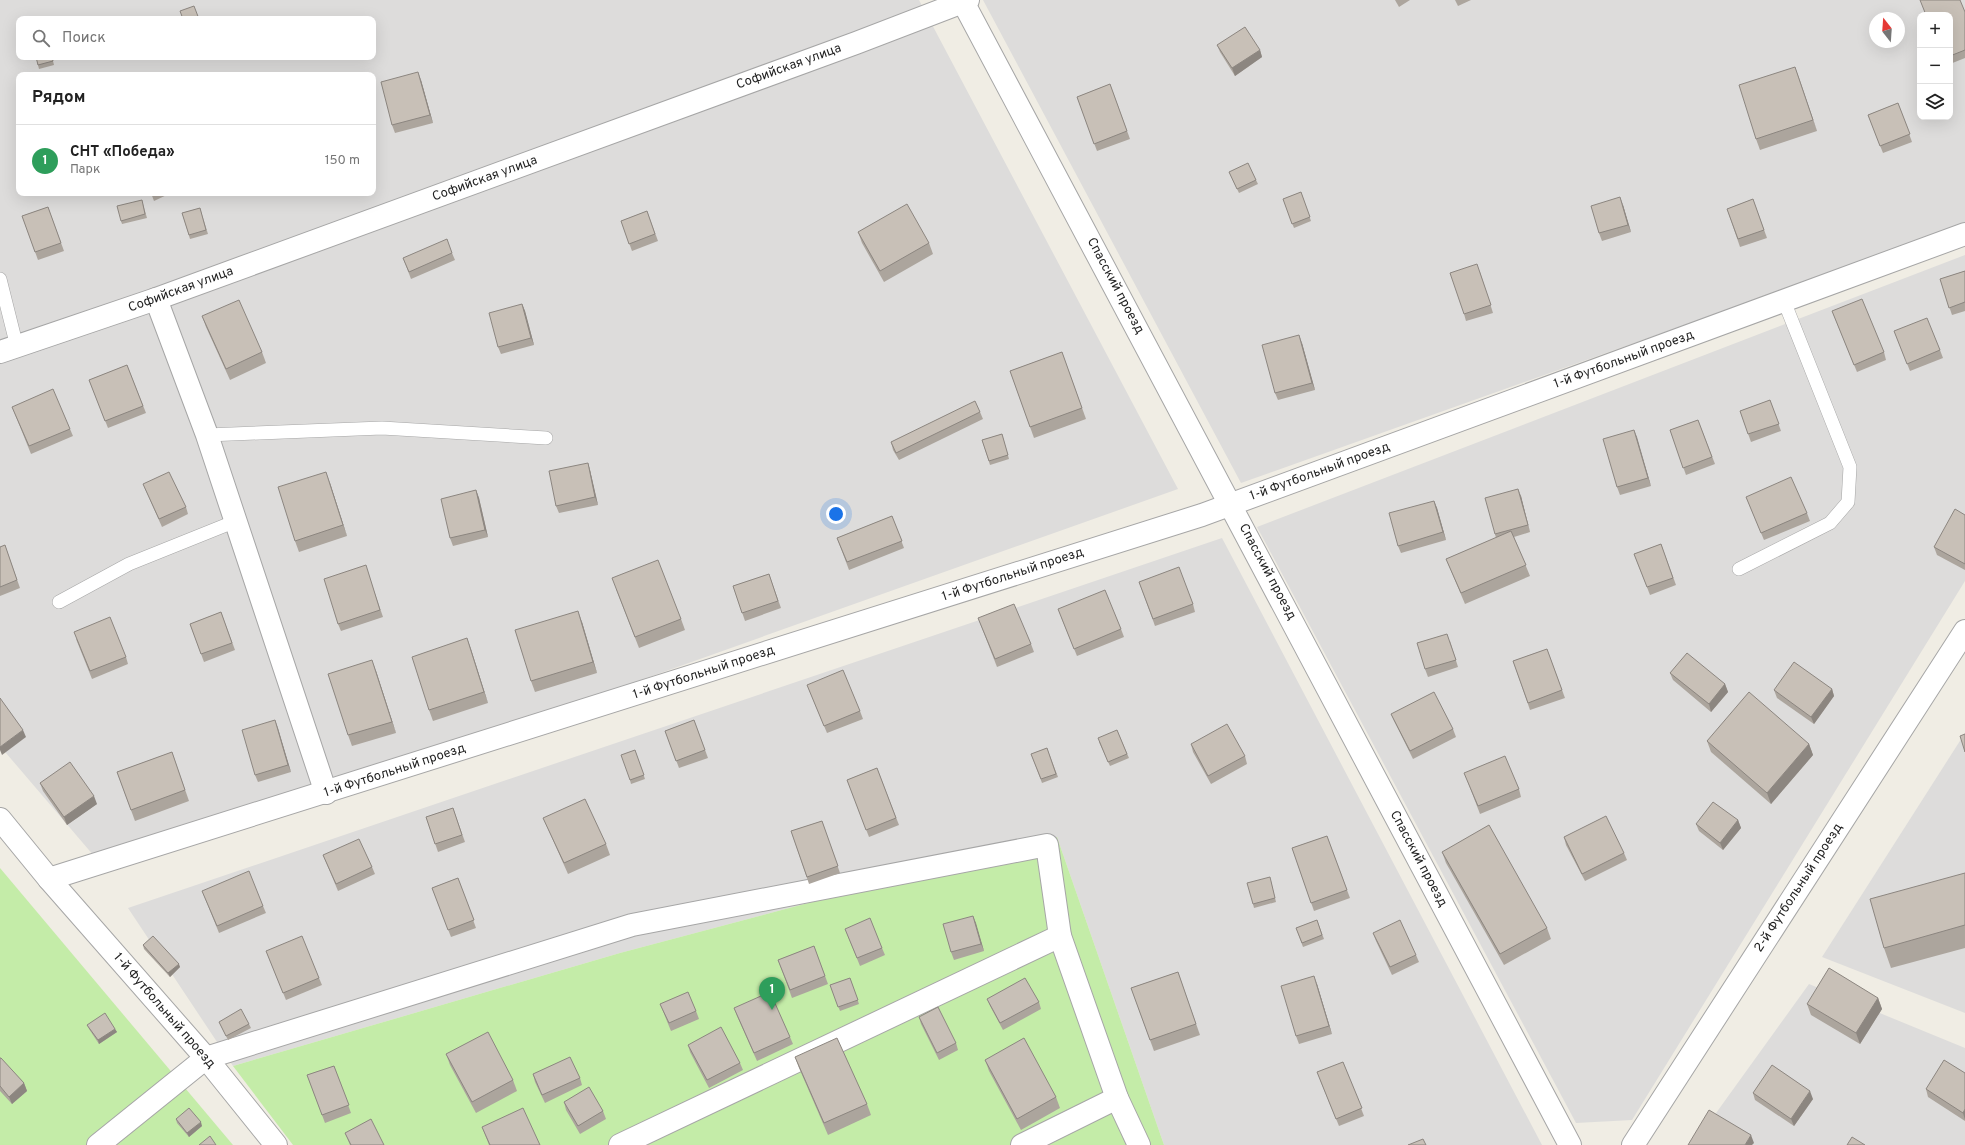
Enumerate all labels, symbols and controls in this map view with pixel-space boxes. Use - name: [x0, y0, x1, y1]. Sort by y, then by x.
- north arrow: [1869, 12, 1905, 48]
- map controls: [1917, 12, 1953, 120]
- button: +: [1917, 12, 1953, 48]
- search box: [16, 16, 376, 60]
- icon: search: [30, 27, 52, 49]
- text: Поиск: [62, 29, 106, 48]
- street label: Софийская улица: [734, 41, 844, 93]
- button: −: [1917, 48, 1953, 84]
- button: layers: [1917, 84, 1953, 120]
- text: Рядом: [32, 87, 85, 109]
- text: СНТ «Победа»: [70, 143, 175, 162]
- text: 1: [42, 153, 48, 169]
- text: 150 m: [325, 153, 360, 169]
- street label: Софийская улица: [430, 153, 540, 205]
- text: Парк: [70, 162, 100, 178]
- street label: Спасский проезд: [1083, 235, 1147, 337]
- street label: Софийская улица: [126, 264, 236, 316]
- street label: 1-й Футбольный проезд: [1552, 327, 1697, 393]
- street label: 1-й Футбольный проезд: [1248, 439, 1393, 505]
- your location: [826, 504, 846, 524]
- street label: Спасский проезд: [1235, 521, 1299, 623]
- street label: 1-й Футбольный проезд: [940, 544, 1086, 605]
- street label: 1-й Футбольный проезд: [631, 642, 777, 703]
- street label: 1-й Футбольный проезд: [322, 740, 468, 801]
- street label: Спасский проезд: [1386, 808, 1450, 910]
- street label: 2-й Футбольный проезд: [1751, 820, 1847, 955]
- street label: 1-й Футбольный проезд: [109, 950, 219, 1072]
- pin: 1: [759, 977, 785, 1010]

